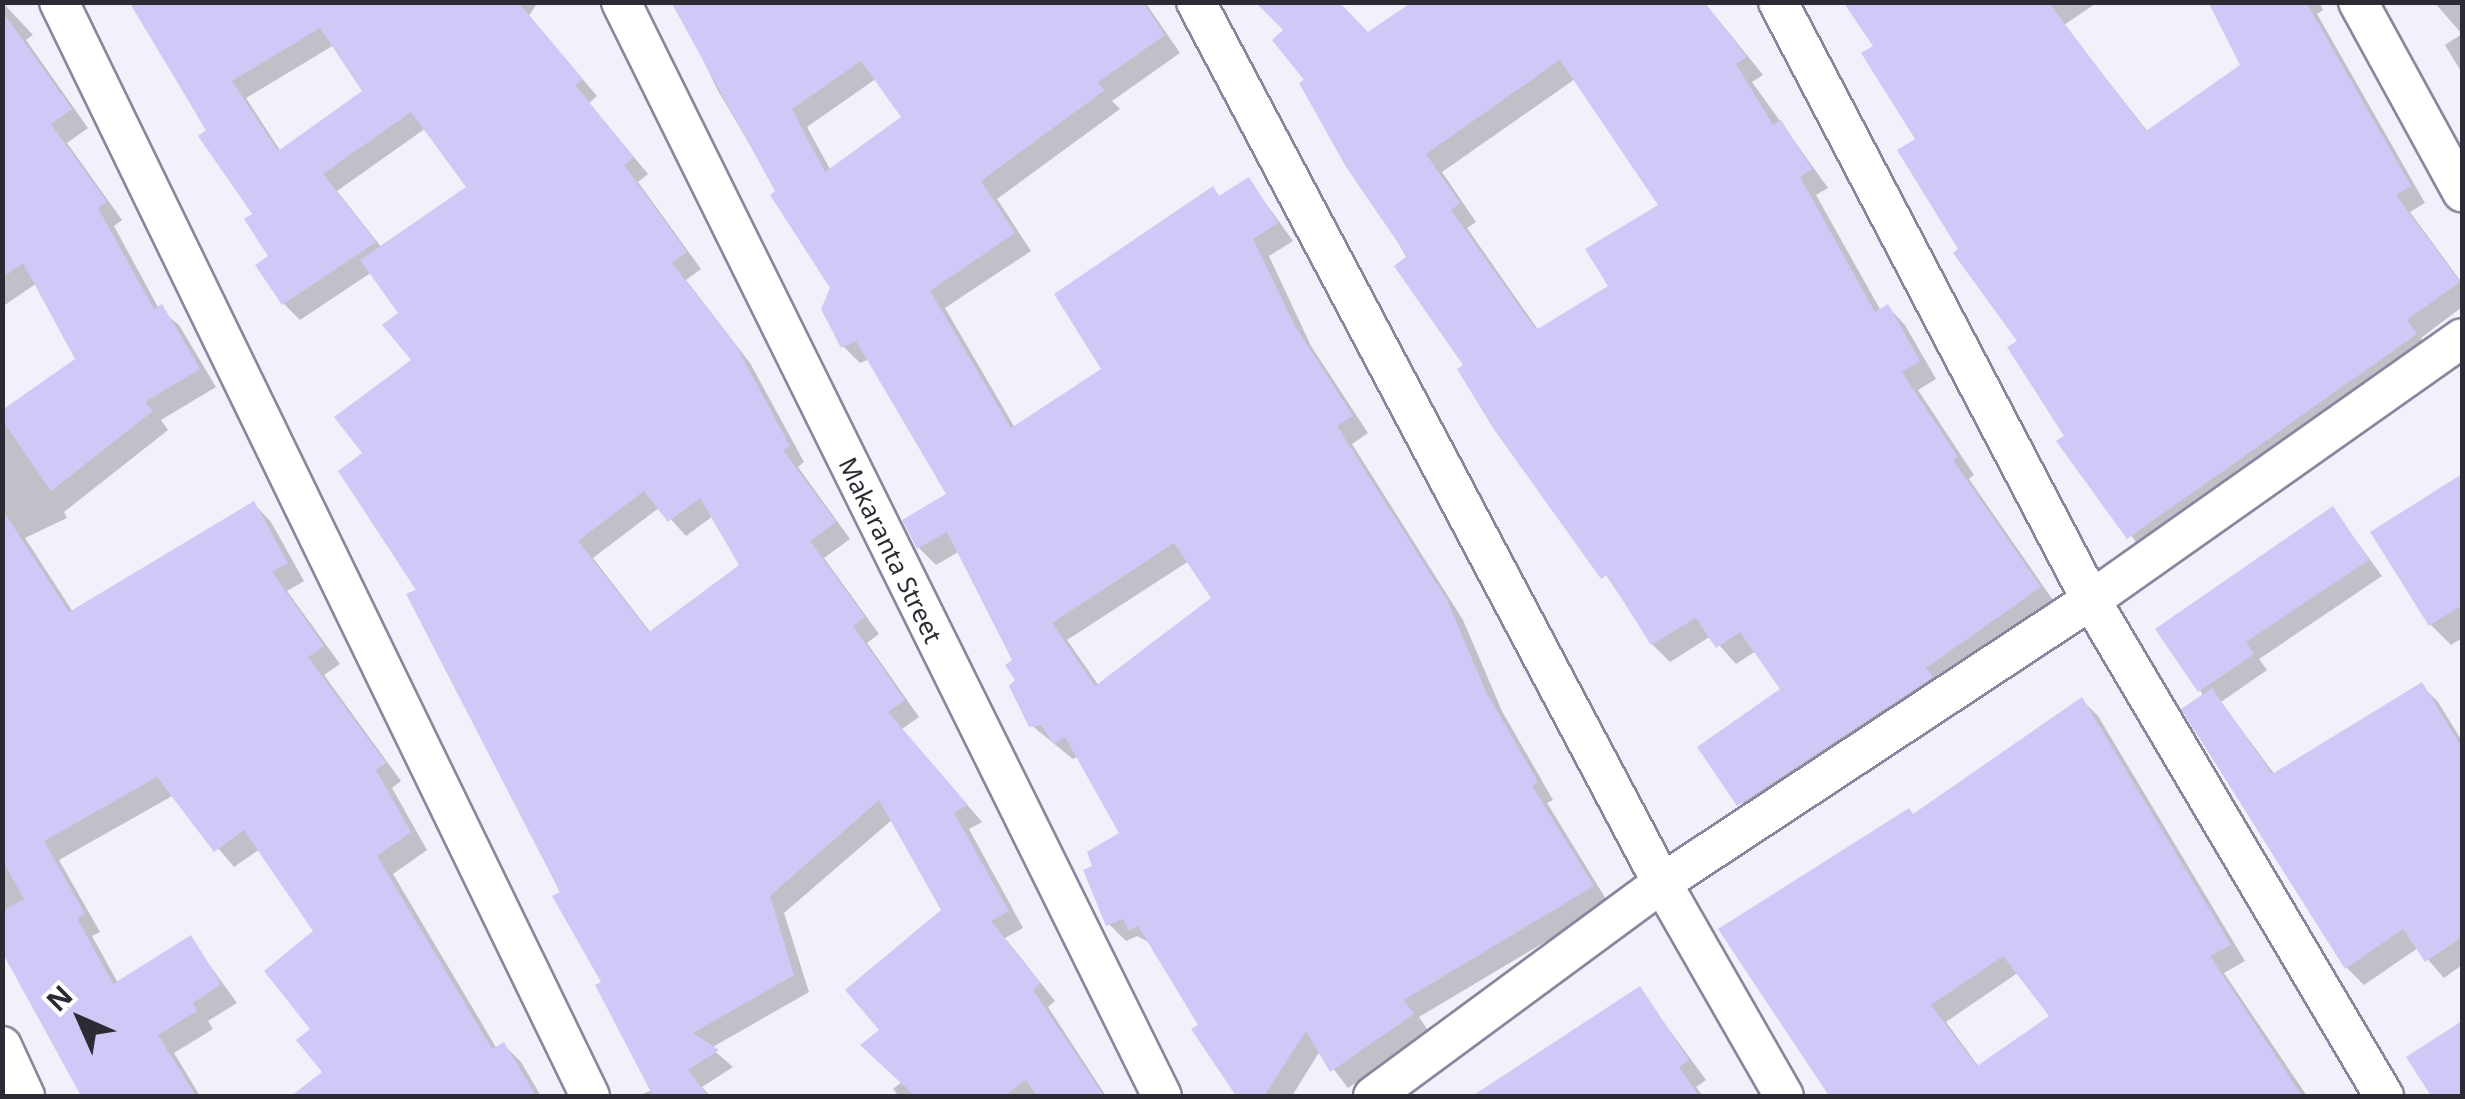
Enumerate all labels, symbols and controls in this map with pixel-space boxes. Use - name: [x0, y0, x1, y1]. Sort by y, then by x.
- street label: Makaranta Street: [833, 452, 949, 648]
- north arrow: [30, 969, 130, 1069]
- text: N: [37, 976, 80, 1019]

